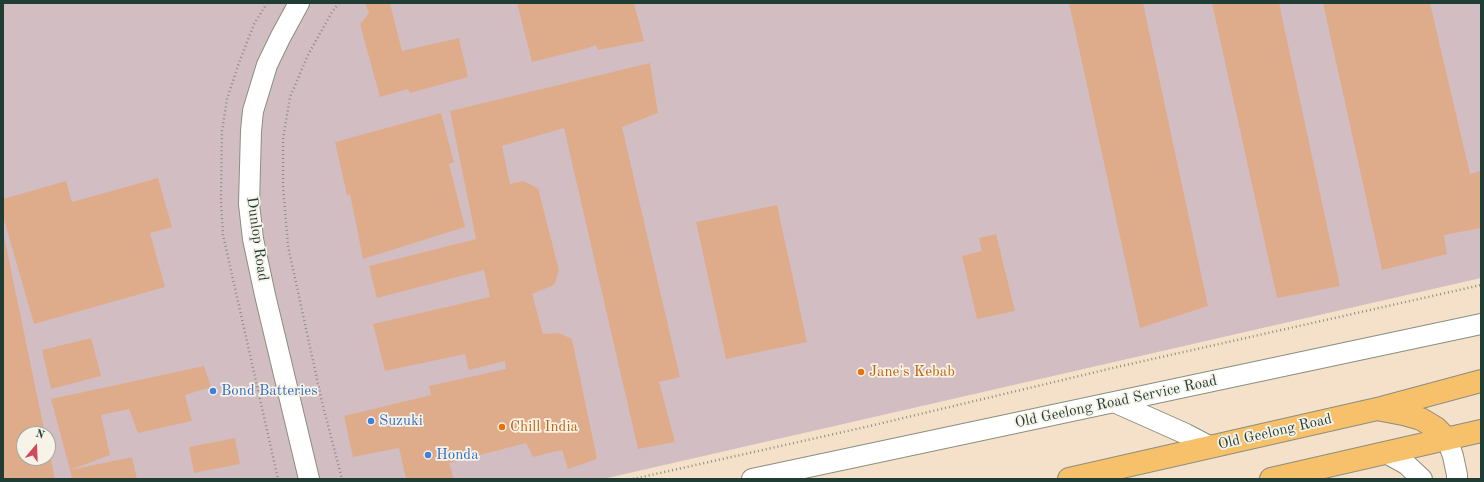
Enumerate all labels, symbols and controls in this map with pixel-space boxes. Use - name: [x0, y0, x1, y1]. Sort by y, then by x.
- street label: Dunlop Road: [242, 196, 272, 282]
- place label: Jane's Kebab: [869, 363, 955, 381]
- marker: Jane's Kebab: [856, 367, 866, 377]
- street label: Old Geelong Road Service Road: [1013, 372, 1219, 432]
- place label: Bond Batteries: [221, 382, 318, 400]
- marker: Bond Batteries: [208, 386, 218, 396]
- street label: Old Geelong Road: [1216, 410, 1334, 454]
- place label: Suzuki: [379, 412, 423, 430]
- marker: Suzuki: [366, 416, 376, 426]
- place label: Chill India: [510, 418, 578, 436]
- marker: Chill India: [497, 422, 507, 432]
- north arrow: [16, 426, 56, 466]
- text: N: [34, 429, 46, 442]
- place label: Honda: [436, 446, 479, 464]
- marker: Honda: [423, 450, 433, 460]

